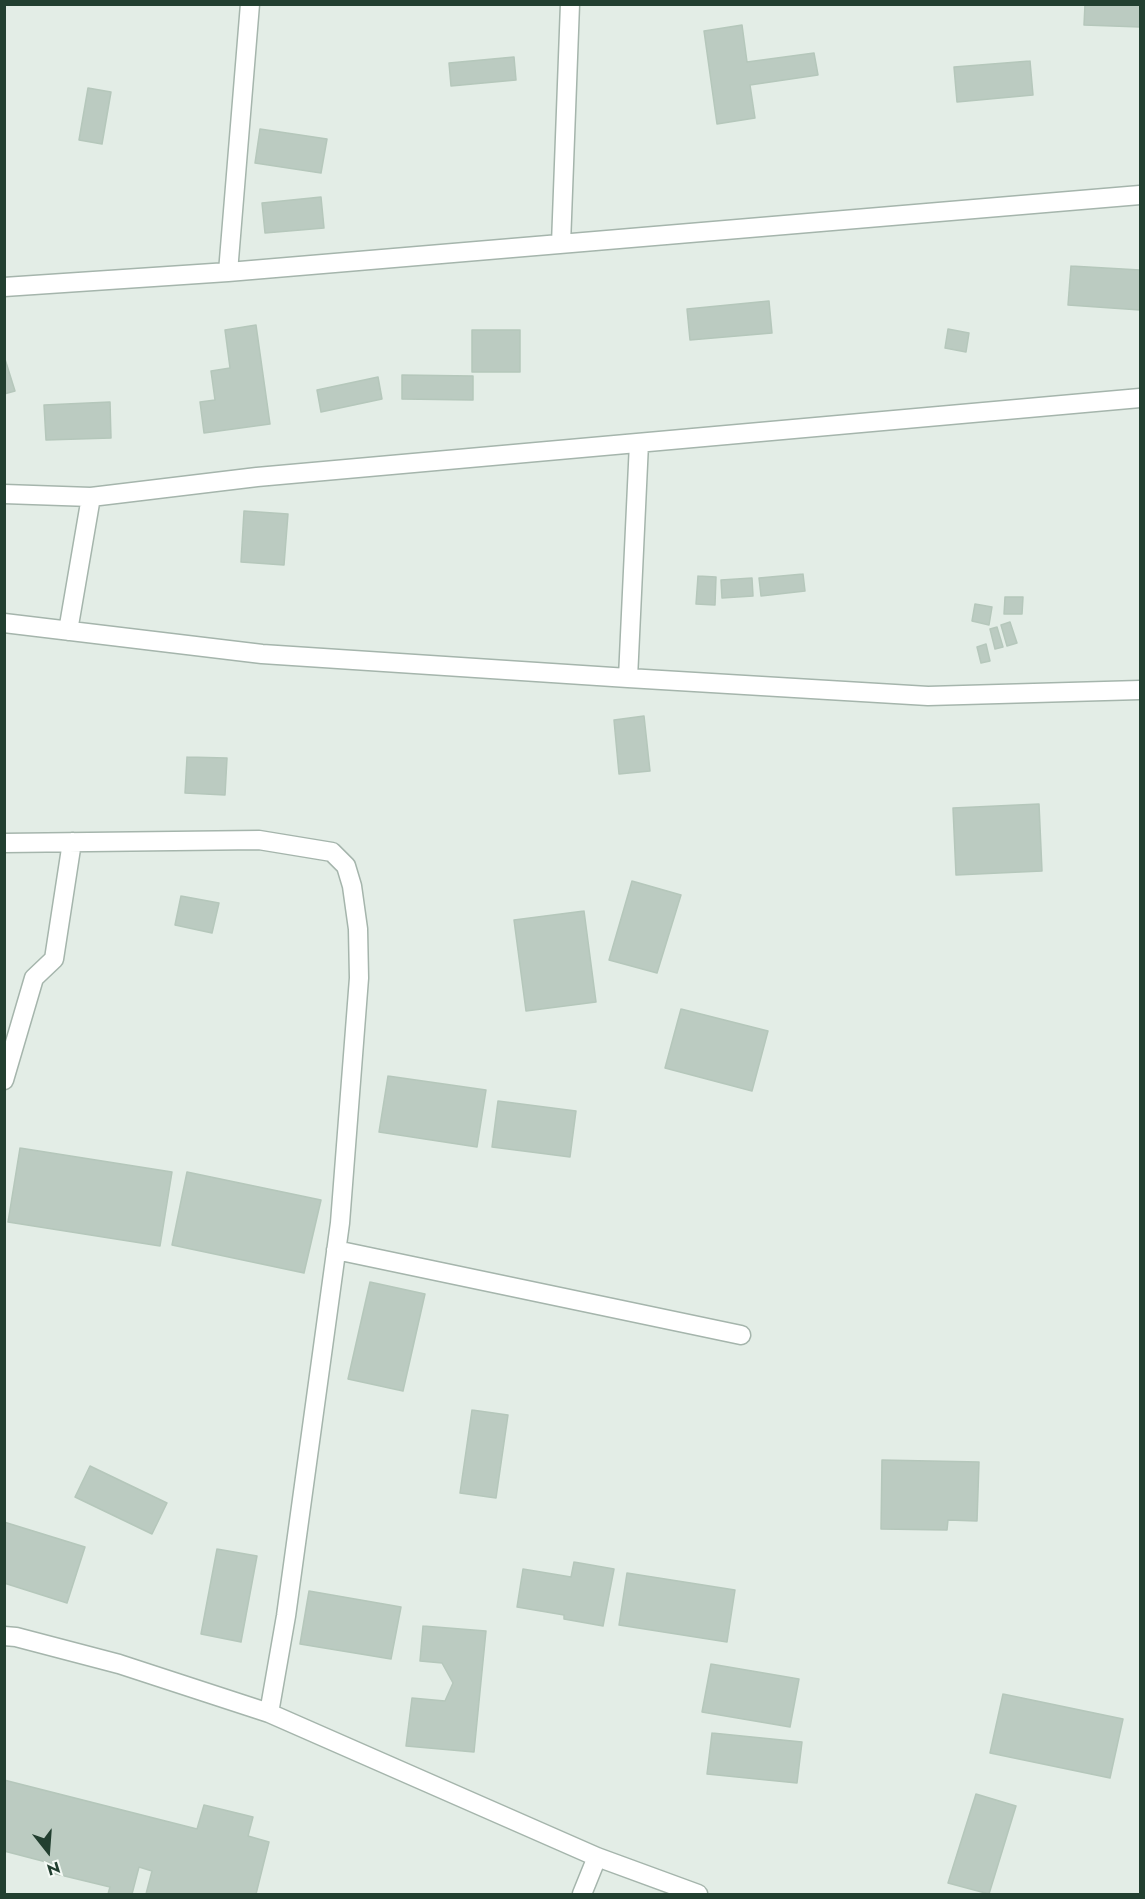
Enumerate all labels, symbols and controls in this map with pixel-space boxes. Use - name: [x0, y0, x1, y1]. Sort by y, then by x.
- north arrow: [18, 1821, 78, 1881]
- text: N: [44, 1856, 63, 1882]

